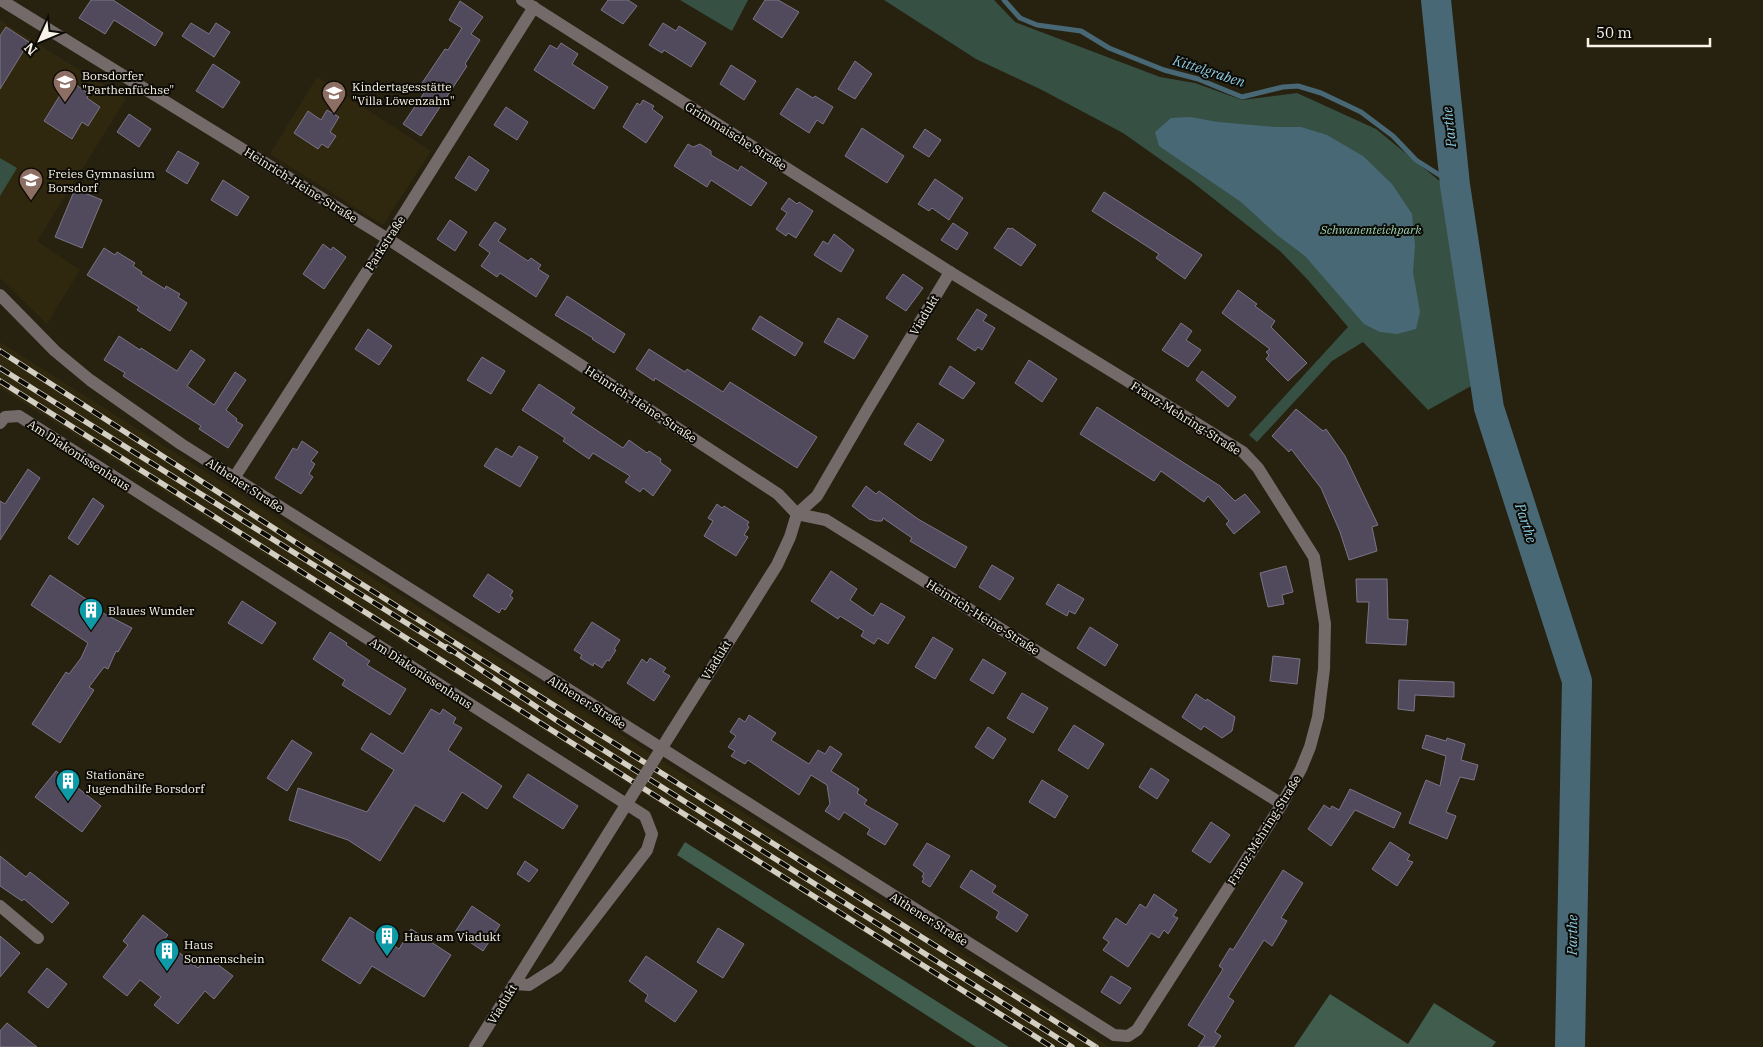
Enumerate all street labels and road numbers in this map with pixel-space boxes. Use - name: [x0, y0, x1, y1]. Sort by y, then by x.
- street label: Grimmaische Straße: [682, 99, 790, 173]
- street label: Heinrich-Heine-Straße: [242, 144, 360, 226]
- street label: Parkstraße: [362, 213, 408, 273]
- street label: Viadukt: [906, 292, 942, 338]
- street label: Heinrich-Heine-Straße: [582, 362, 700, 446]
- street label: Franz-Mehring-Straße: [1128, 378, 1244, 458]
- street label: Am Diakonissenhaus: [25, 416, 133, 494]
- street label: Althener Straße: [203, 454, 287, 516]
- street label: Heinrich-Heine-Straße: [924, 576, 1042, 658]
- street label: Am Diakonissenhaus: [367, 634, 475, 712]
- street label: Viadukt: [698, 637, 734, 683]
- street label: Althener Straße: [545, 672, 629, 732]
- street label: Franz-Mehring-Straße: [1224, 772, 1304, 888]
- street label: Althener Straße: [887, 889, 971, 949]
- street label: Viadukt: [484, 981, 520, 1027]

